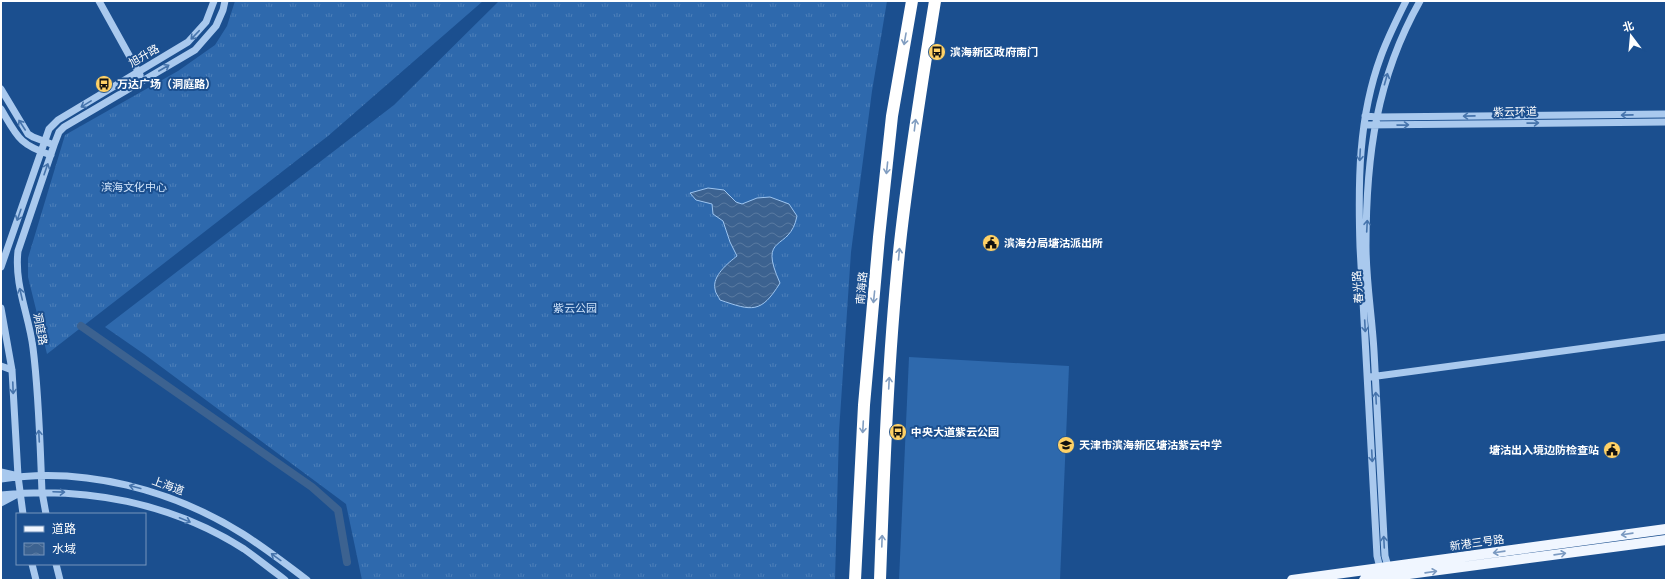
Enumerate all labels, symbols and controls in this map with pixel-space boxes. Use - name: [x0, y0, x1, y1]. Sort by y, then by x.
- north arrow: [1611, 16, 1651, 56]
- text: 北: [1621, 19, 1635, 35]
- one-way arrow: [191, 30, 200, 40]
- one-way arrow: [901, 33, 909, 46]
- street label: 旭升路: [126, 42, 162, 70]
- bus stop icon: 滨海新区政府南门: [927, 42, 947, 62]
- place label: 滨海新区政府南门: [950, 46, 1038, 59]
- one-way arrow: [158, 64, 170, 72]
- one-way arrow: [1383, 73, 1390, 86]
- bus stop icon: 万达广场（洞庭路）: [94, 74, 114, 94]
- place label: 万达广场（洞庭路）: [117, 78, 216, 91]
- one-way arrow: [80, 100, 92, 108]
- street label: 紫云环道: [1493, 105, 1537, 119]
- one-way arrow: [1621, 111, 1634, 119]
- one-way arrow: [1463, 112, 1476, 120]
- one-way arrow: [18, 119, 26, 131]
- one-way arrow: [911, 119, 919, 132]
- one-way arrow: [1526, 119, 1539, 127]
- one-way arrow: [1396, 121, 1409, 128]
- one-way arrow: [1357, 148, 1364, 161]
- one-way arrow: [883, 161, 890, 174]
- one-way arrow: [43, 163, 50, 176]
- park label: 滨海文化中心: [101, 181, 167, 194]
- one-way arrow: [15, 208, 22, 221]
- one-way arrow: [1363, 220, 1371, 233]
- public building icon: 滨海分局塘沽派出所: [981, 233, 1001, 253]
- place label: 滨海分局塘沽派出所: [1004, 237, 1103, 250]
- one-way arrow: [896, 248, 903, 261]
- street label: 春光路: [1350, 270, 1366, 304]
- street label: 南海路: [854, 271, 870, 305]
- one-way arrow: [17, 288, 25, 301]
- one-way arrow: [871, 290, 878, 303]
- park label: 紫云公园: [553, 302, 597, 315]
- street label: 洞庭路: [30, 312, 50, 346]
- one-way arrow: [1362, 319, 1369, 332]
- one-way arrow: [886, 377, 893, 390]
- one-way arrow: [9, 381, 16, 394]
- one-way arrow: [1372, 392, 1380, 405]
- one-way arrow: [859, 420, 866, 433]
- bus stop icon: 中央大道紫云公园: [888, 422, 908, 442]
- place label: 中央大道紫云公园: [911, 426, 999, 439]
- one-way arrow: [36, 430, 43, 443]
- school or university icon: 天津市滨海新区塘沽紫云中学: [1056, 435, 1076, 455]
- place label: 天津市滨海新区塘沽紫云中学: [1079, 439, 1222, 452]
- public building icon: 塘沽出入境边防检查站: [1602, 440, 1622, 460]
- place label: 塘沽出入境边防检查站: [1489, 444, 1599, 457]
- one-way arrow: [1368, 449, 1375, 462]
- street label: 上海道: [150, 474, 186, 498]
- one-way arrow: [129, 483, 142, 490]
- one-way arrow: [52, 489, 65, 496]
- legend: [16, 513, 146, 565]
- one-way arrow: [179, 516, 191, 524]
- text: 道路: [52, 522, 76, 536]
- one-way arrow: [1621, 530, 1634, 538]
- street label: 新港三号路: [1449, 533, 1505, 553]
- one-way arrow: [878, 535, 885, 548]
- one-way arrow: [1380, 536, 1388, 549]
- text: 水域: [52, 542, 76, 556]
- one-way arrow: [1492, 548, 1505, 556]
- one-way arrow: [1553, 550, 1566, 558]
- one-way arrow: [271, 553, 282, 561]
- one-way arrow: [1424, 568, 1437, 576]

